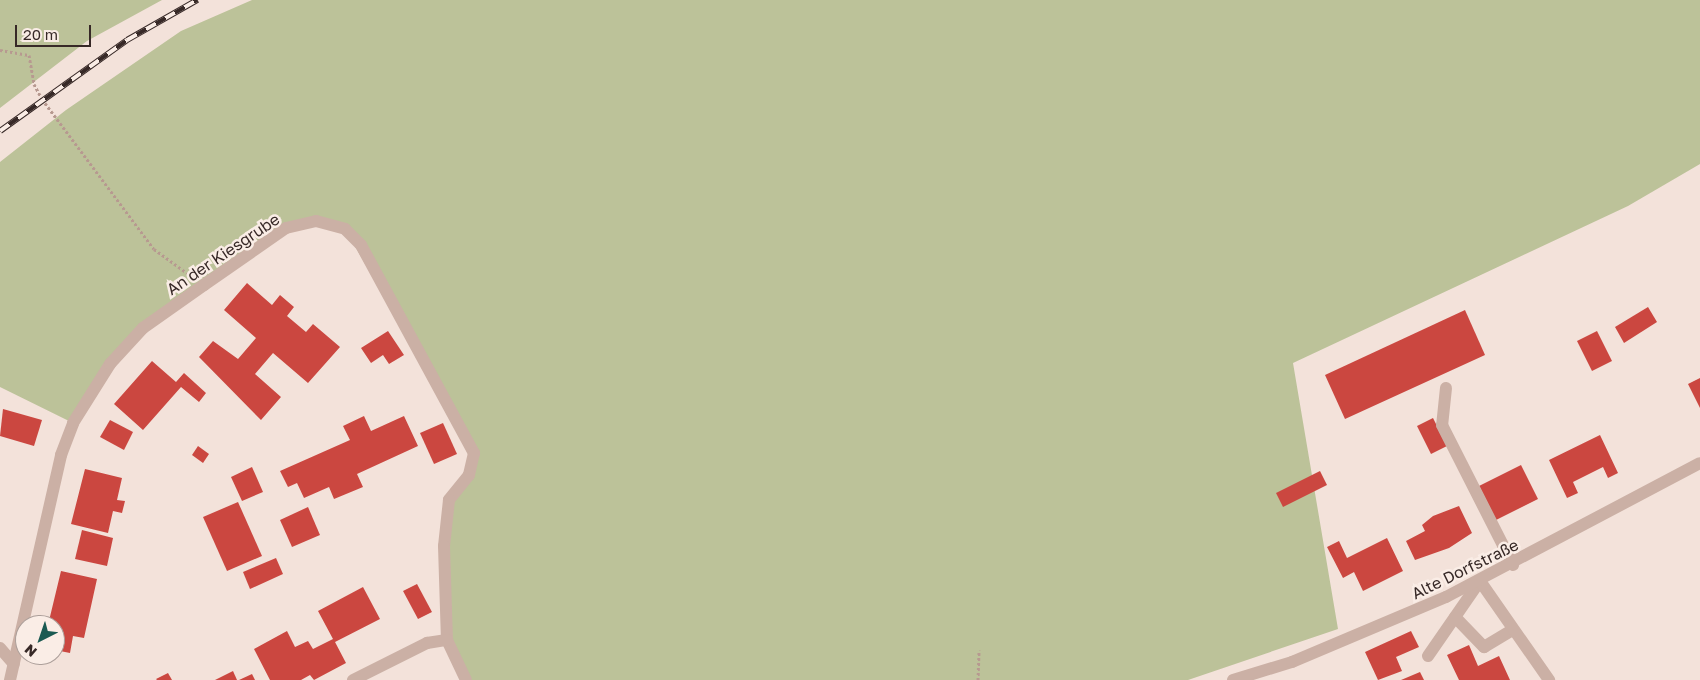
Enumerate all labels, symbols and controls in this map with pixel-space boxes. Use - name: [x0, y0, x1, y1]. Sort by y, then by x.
- scale bar: [18, 15, 94, 47]
- text: 20 m: [23, 25, 58, 43]
- street label: An der Kiesgrube: [163, 209, 283, 299]
- street label: Alte Dorfstraße: [1408, 535, 1522, 603]
- north arrow: [15, 615, 65, 665]
- text: N: [21, 641, 40, 661]

